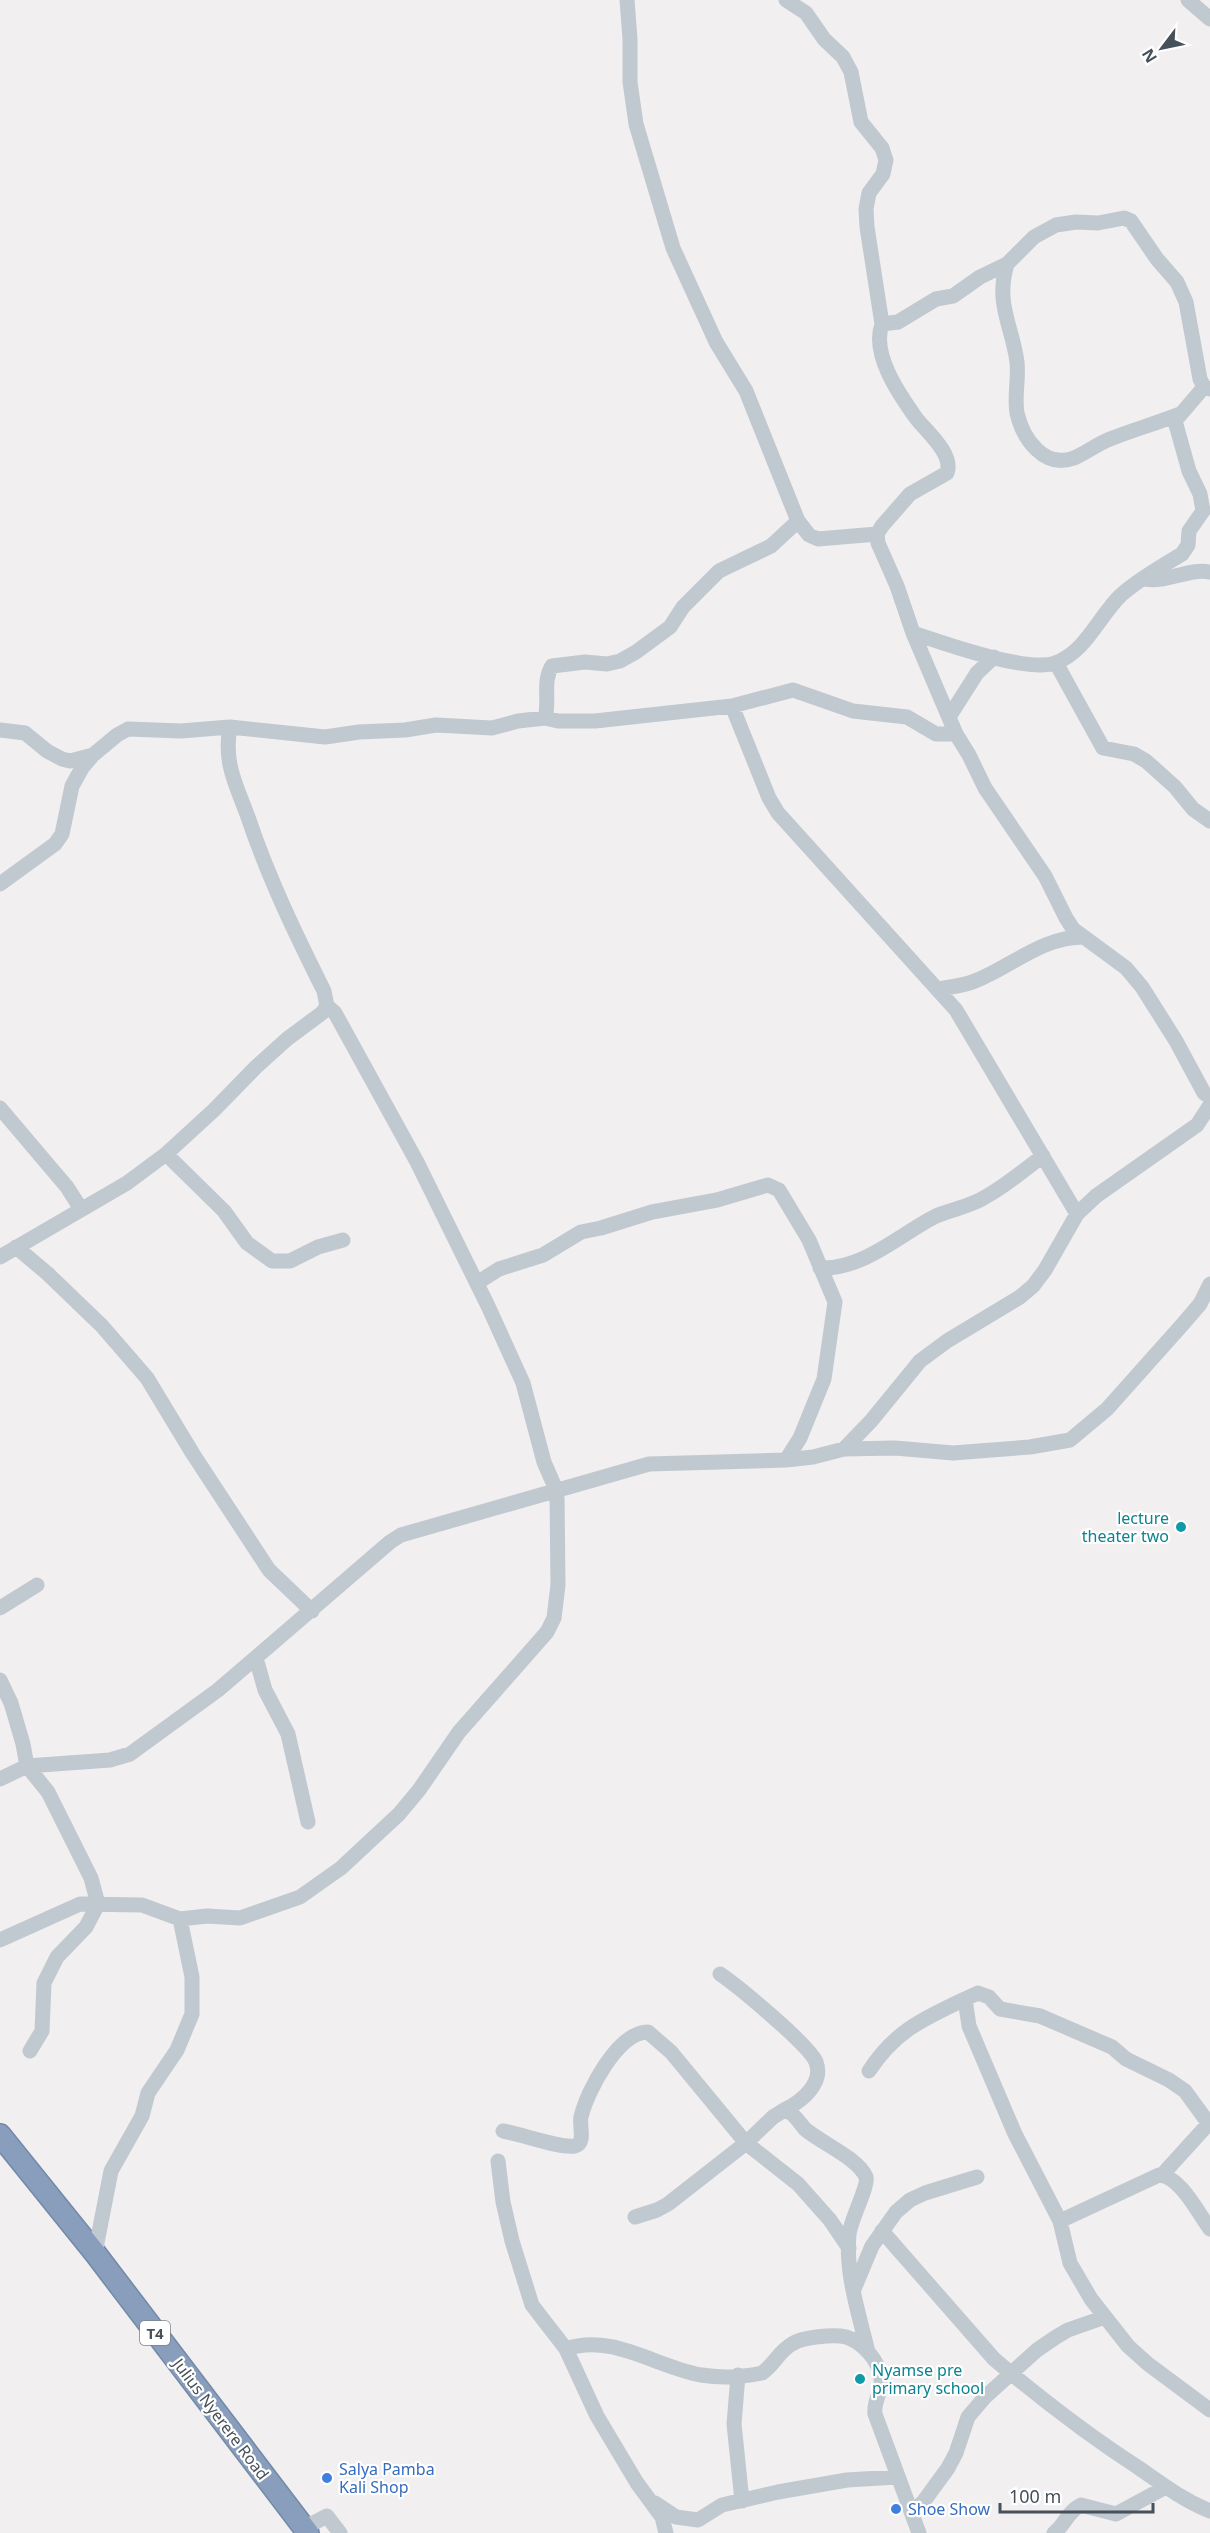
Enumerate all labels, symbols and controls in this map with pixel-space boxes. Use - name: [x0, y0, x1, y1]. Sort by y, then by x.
- north arrow: [1132, 18, 1192, 78]
- text: N: [1137, 45, 1162, 67]
- place label: lecture theater two: [1082, 1507, 1169, 1547]
- marker: lecture theater two: [1174, 1520, 1188, 1534]
- road number: T4: [140, 2321, 170, 2345]
- street label: Julius Nyerere Road: [167, 2352, 274, 2484]
- place label: Nyamse pre primary school: [872, 2359, 984, 2399]
- marker: Nyamse pre primary school: [853, 2372, 867, 2386]
- place label: Salya Pamba Kali Shop: [339, 2458, 435, 2498]
- marker: Salya Pamba Kali Shop: [320, 2471, 334, 2485]
- scale bar: [1000, 2476, 1153, 2514]
- text: 100 m: [1009, 2484, 1061, 2508]
- place label: Shoe Show: [908, 2498, 991, 2520]
- marker: Shoe Show: [889, 2502, 903, 2516]

